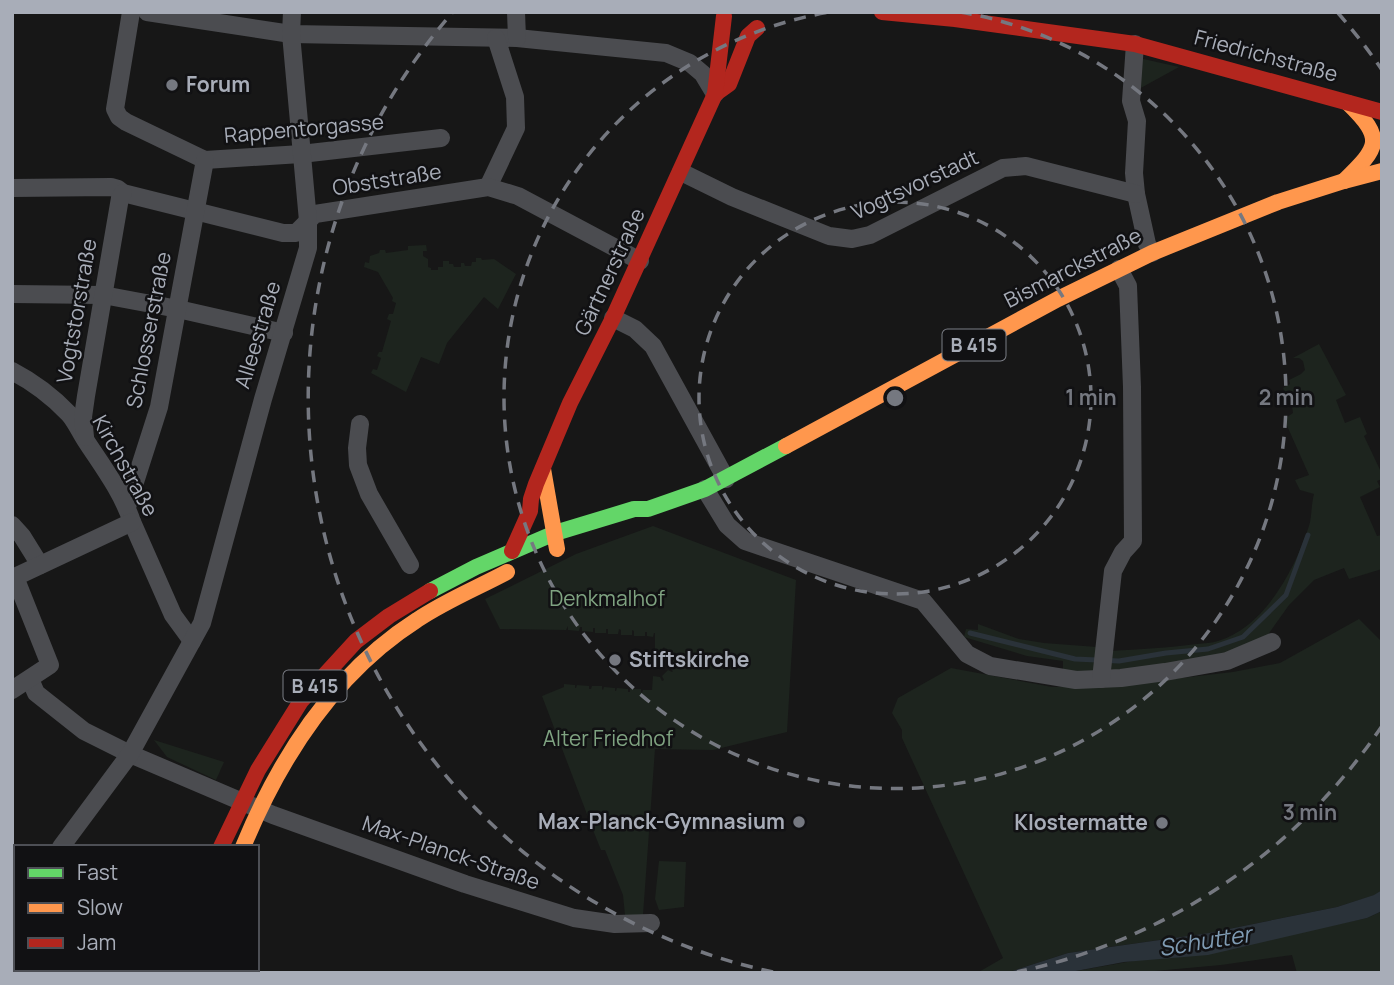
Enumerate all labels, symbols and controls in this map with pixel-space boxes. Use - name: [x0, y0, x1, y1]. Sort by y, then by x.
- street label: Friedrichstraße: [1191, 22, 1341, 88]
- place label: Forum: [186, 70, 250, 98]
- marker: Forum: [164, 77, 180, 93]
- street label: Rappentorgasse: [223, 107, 385, 149]
- street label: Vogtsvorstadt: [847, 142, 983, 226]
- street label: Obststraße: [330, 157, 443, 201]
- street label: Gärtnerstraße: [567, 203, 651, 340]
- street label: Bismarckstraße: [999, 220, 1146, 314]
- street label: Vogtstorstraße: [50, 236, 103, 385]
- street label: Schlosserstraße: [119, 249, 177, 410]
- street label: Alleestraße: [227, 278, 287, 392]
- road number: B 415: [942, 330, 1006, 360]
- text: 1 min: [1065, 383, 1117, 411]
- text: 2 min: [1259, 383, 1313, 411]
- centre of rings: [883, 386, 907, 410]
- street label: Kirchstraße: [86, 410, 165, 521]
- park label: Denkmalhof: [549, 584, 665, 612]
- place label: Stiftskirche: [629, 645, 749, 673]
- marker: Stiftskirche: [607, 652, 623, 668]
- road number: B 415: [284, 670, 346, 702]
- park label: Alter Friedhof: [543, 724, 674, 752]
- text: 3 min: [1283, 798, 1337, 826]
- place label: Max-Planck-Gymnasium: [538, 807, 785, 835]
- place label: Klostermatte: [1014, 808, 1148, 836]
- street label: Max-Planck-Straße: [359, 809, 544, 896]
- marker: Max-Planck-Gymnasium: [791, 814, 807, 830]
- marker: Klostermatte: [1154, 815, 1170, 831]
- legend: [14, 845, 259, 971]
- text: Fast: [77, 858, 118, 886]
- text: Slow: [77, 893, 123, 921]
- water label: Schutter: [1156, 917, 1256, 963]
- text: Jam: [77, 928, 116, 956]

